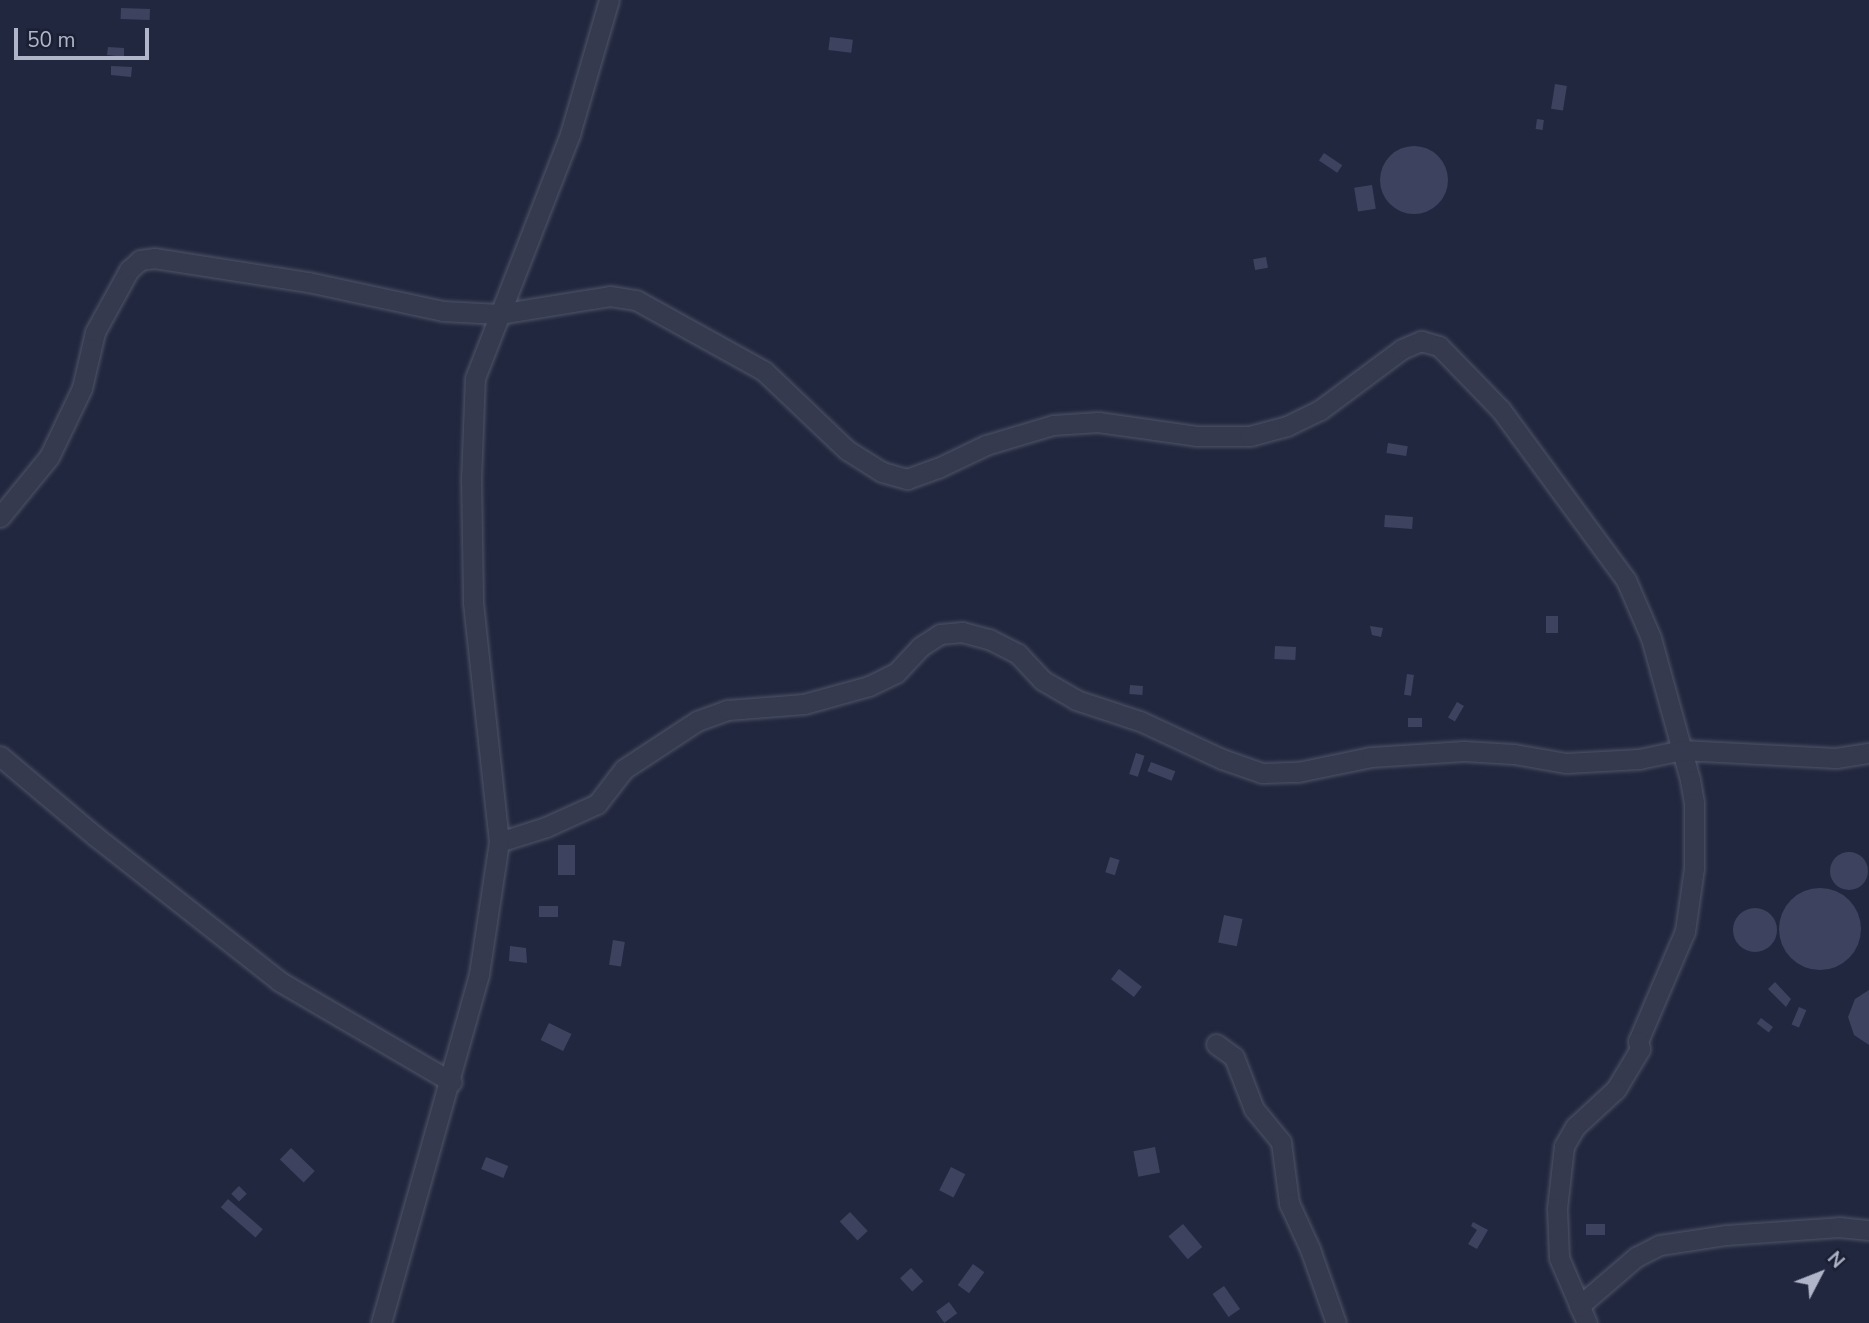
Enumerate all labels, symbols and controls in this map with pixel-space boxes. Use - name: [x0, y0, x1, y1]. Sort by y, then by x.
- scale bar: [18, 14, 152, 58]
- text: 50 m: [27, 26, 76, 54]
- north arrow: [1785, 1239, 1855, 1309]
- text: N: [1821, 1246, 1850, 1274]

